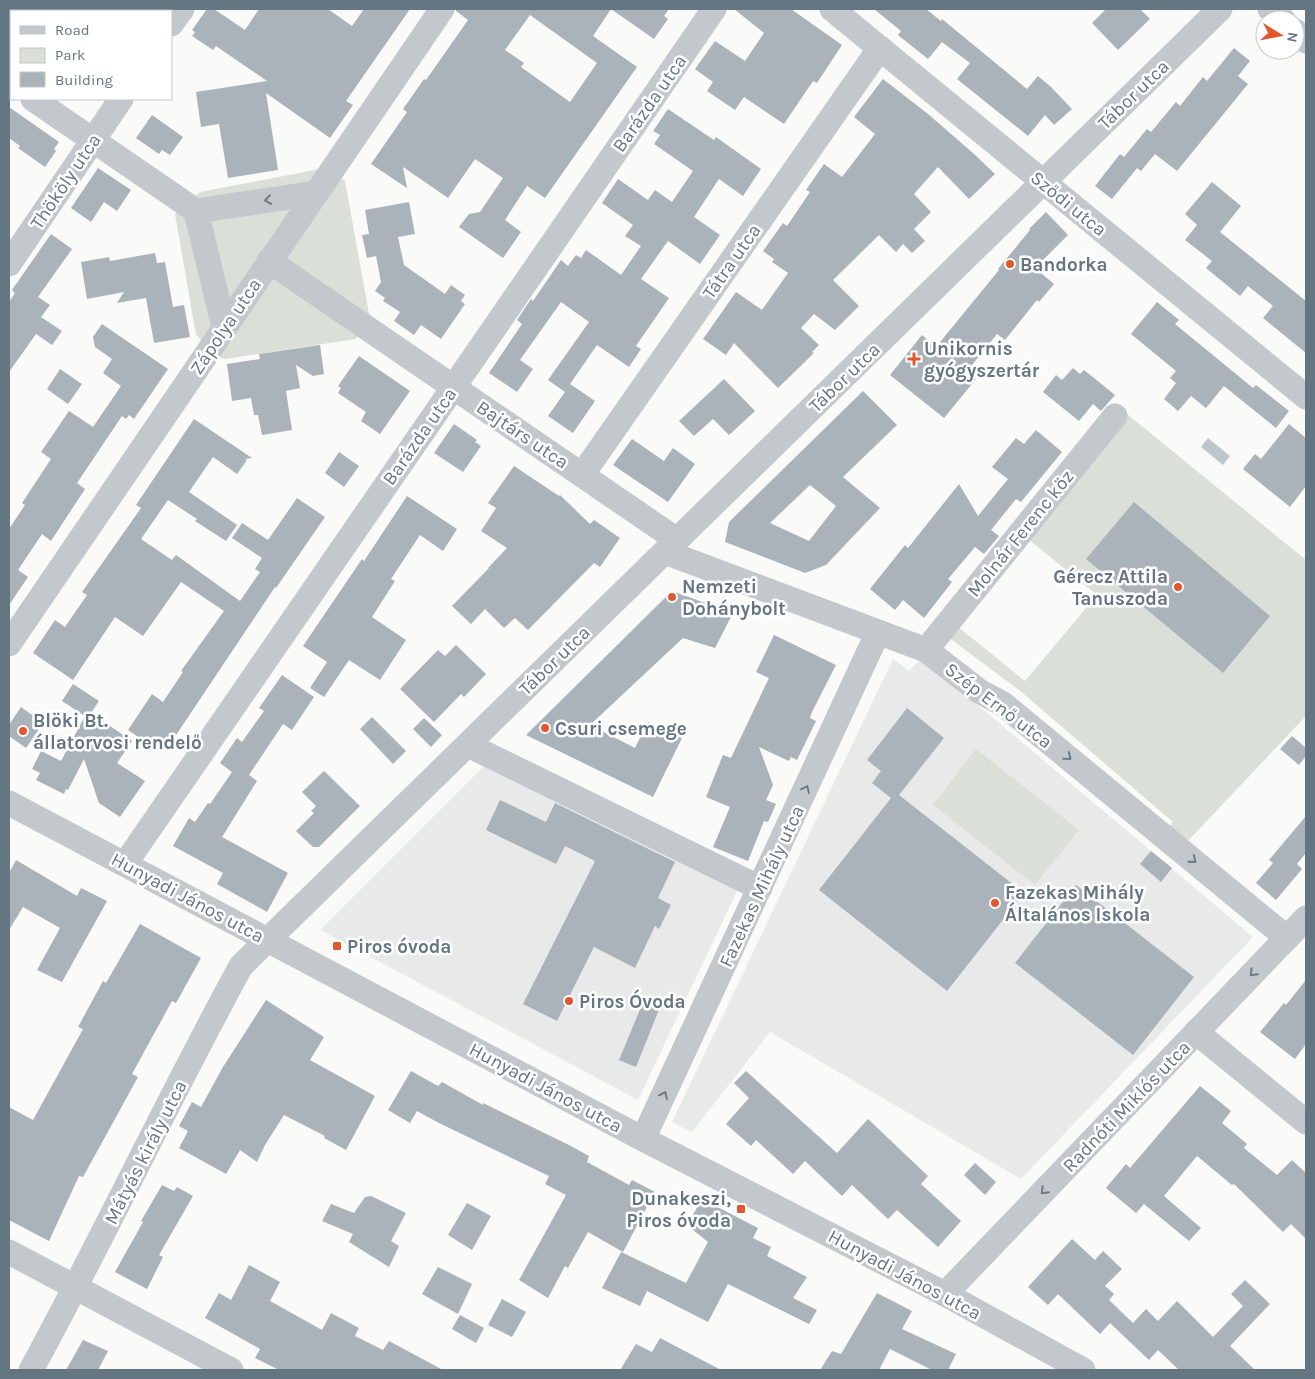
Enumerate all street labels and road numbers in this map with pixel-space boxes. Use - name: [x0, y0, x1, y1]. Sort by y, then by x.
- street label: Barázda utca: [608, 51, 691, 156]
- street label: Tábor utca: [1094, 55, 1174, 134]
- street label: Thököly utca: [26, 130, 106, 233]
- street label: Sződi utca: [1026, 167, 1111, 241]
- street label: Tátra utca: [698, 220, 766, 303]
- street label: Zápolya utca: [186, 274, 266, 379]
- street label: Tábor utca: [805, 338, 885, 417]
- street label: Barázda utca: [378, 384, 461, 489]
- street label: Bajtárs utca: [472, 396, 573, 474]
- street label: Molnár Ferenc köz: [963, 466, 1079, 601]
- street label: Tábor utca: [515, 621, 595, 700]
- street label: Szép Ernő utca: [940, 658, 1056, 753]
- street label: Fazekas Mihály utca: [715, 802, 809, 971]
- street label: Hunyadi János utca: [107, 848, 268, 947]
- street label: Radnóti Miklós utca: [1058, 1036, 1195, 1177]
- street label: Hunyadi János utca: [465, 1038, 626, 1137]
- street label: Mátyás király utca: [100, 1077, 192, 1228]
- street label: Hunyadi János utca: [824, 1225, 985, 1324]

